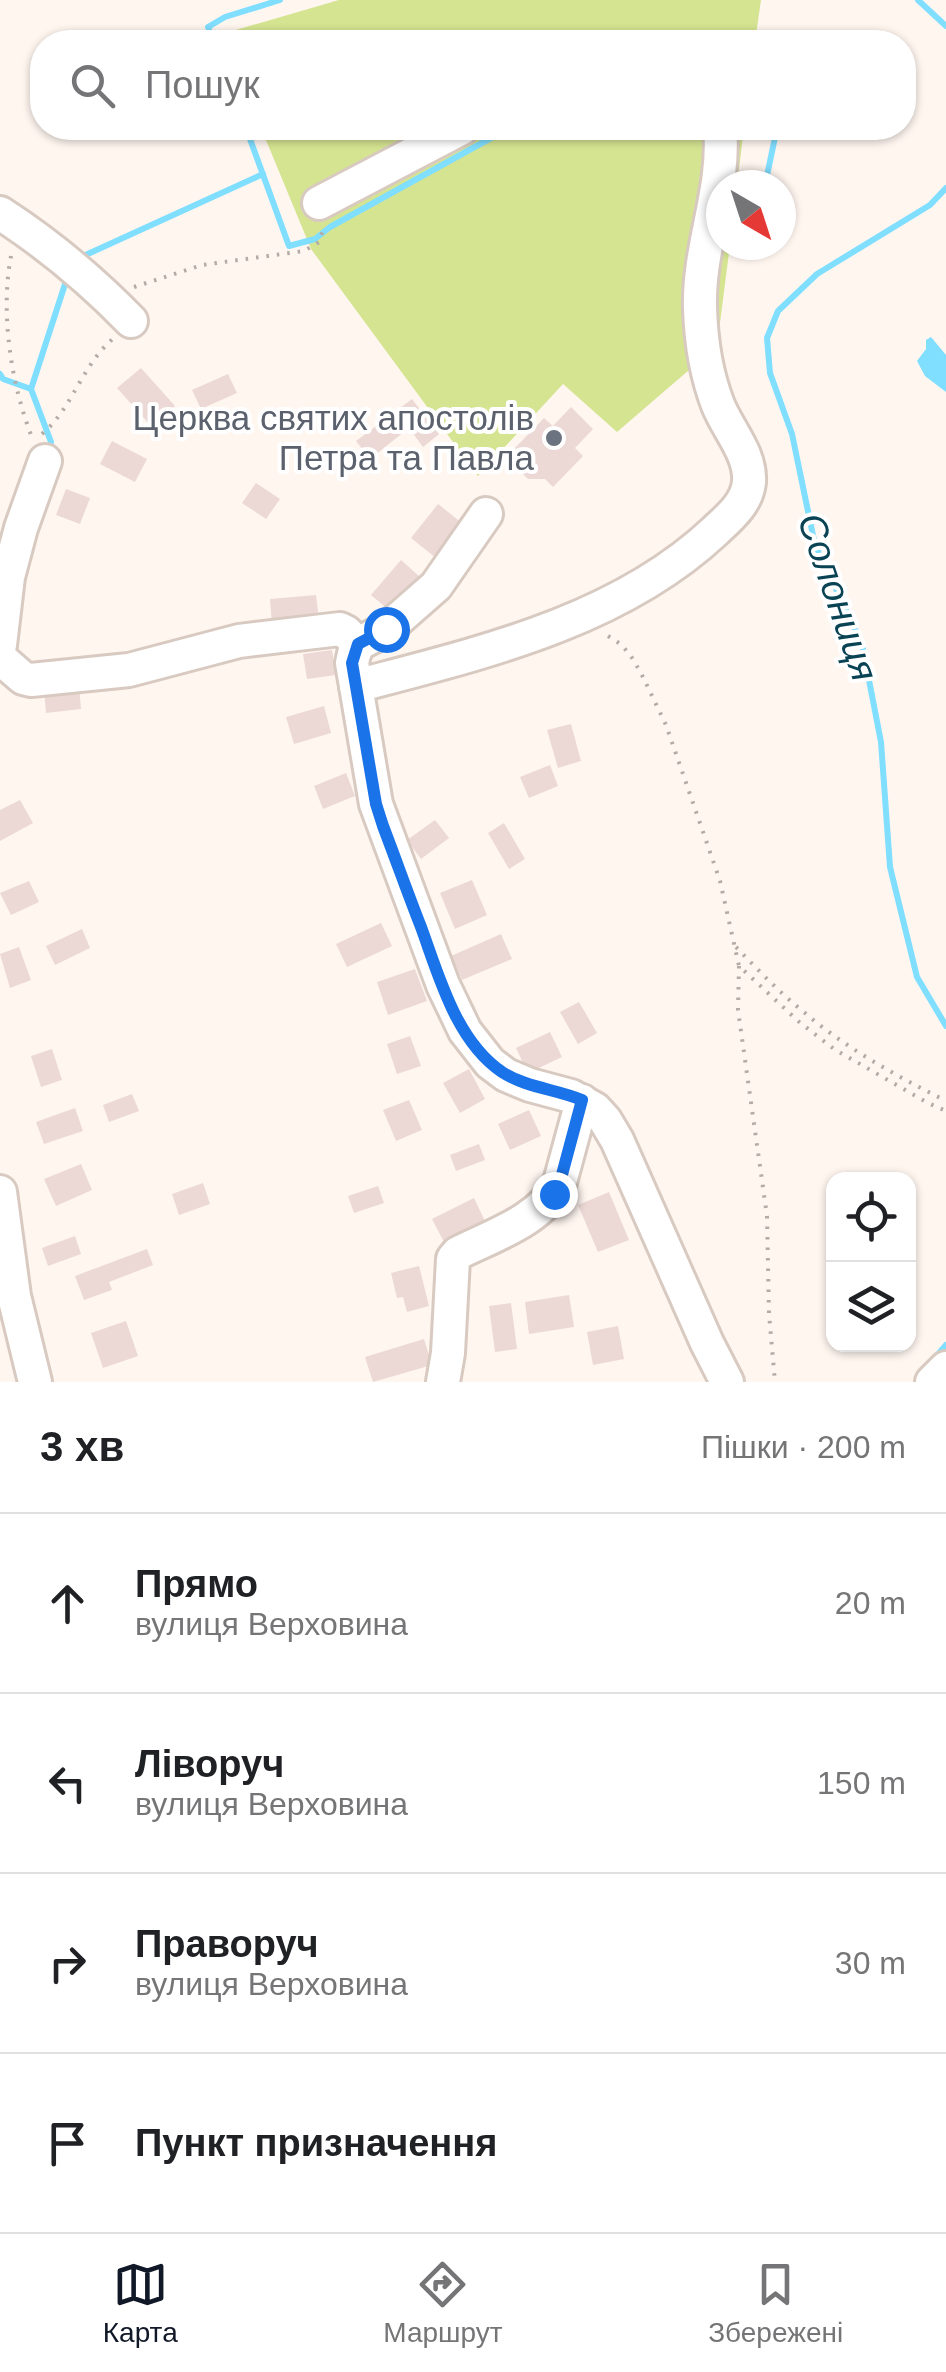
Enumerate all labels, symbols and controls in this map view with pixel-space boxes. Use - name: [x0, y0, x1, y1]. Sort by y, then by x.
- search box: [30, 30, 916, 140]
- icon: search: [65, 58, 120, 113]
- text: Пошук: [145, 64, 260, 106]
- north arrow: [706, 170, 796, 260]
- place label: Церква святих апостолів Петра та Павла: [133, 398, 535, 477]
- marker: Церква святих апостолів Петра та Павла: [543, 427, 565, 449]
- water label: Солониця: [790, 508, 886, 686]
- route start: [364, 607, 410, 653]
- route end: [532, 1172, 578, 1218]
- map controls: [826, 1172, 916, 1352]
- button: locate: [826, 1172, 916, 1262]
- button: layers: [826, 1262, 916, 1352]
- text: 3 хв: [40, 1423, 124, 1470]
- text: Пішки · 200 m: [701, 1429, 906, 1465]
- text: Прямо: [135, 1563, 258, 1605]
- icon: ahead: [40, 1576, 95, 1631]
- text: 20 m: [835, 1585, 906, 1621]
- text: вулиця Верховина: [135, 1606, 408, 1642]
- text: Ліворуч: [135, 1743, 284, 1785]
- icon: left: [40, 1756, 95, 1811]
- text: 150 m: [817, 1765, 906, 1801]
- text: вулиця Верховина: [135, 1786, 408, 1822]
- text: Праворуч: [135, 1923, 319, 1965]
- icon: right: [40, 1936, 95, 1991]
- text: 30 m: [835, 1945, 906, 1981]
- text: вулиця Верховина: [135, 1966, 408, 2002]
- icon: arrive: [40, 2116, 95, 2171]
- text: Пункт призначення: [135, 2122, 497, 2164]
- tab: Карта: [103, 2257, 178, 2349]
- tab: Маршрут: [383, 2257, 503, 2349]
- tab: Збережені: [708, 2257, 843, 2349]

